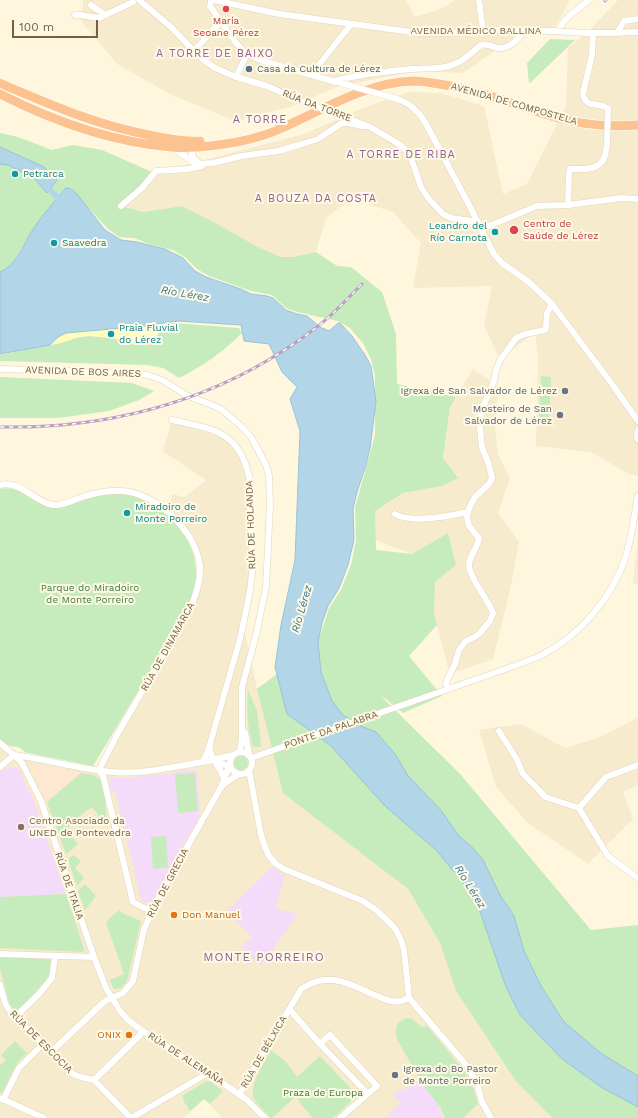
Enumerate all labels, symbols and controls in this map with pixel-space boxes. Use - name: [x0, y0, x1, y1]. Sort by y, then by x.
- marker: María Seoane Pérez: [221, 4, 231, 14]
- scale bar: [14, 12, 100, 38]
- place label: María Seoane Pérez: [193, 15, 259, 38]
- text: 100 m: [19, 20, 54, 34]
- street label: AVENIDA MÉDICO BALLINA: [411, 25, 541, 37]
- district label: A TORRE DE BAIXO: [156, 47, 274, 61]
- place label: Casa da Cultura de Lérez: [257, 63, 381, 75]
- marker: Casa da Cultura de Lérez: [244, 64, 254, 74]
- street label: AVENIDA DE COMPOSTELA: [450, 80, 578, 128]
- street label: RÚA DA TORRE: [281, 87, 353, 125]
- district label: A TORRE: [233, 113, 287, 127]
- district label: A TORRE DE RIBA: [346, 148, 456, 162]
- place label: Petrarca: [23, 168, 64, 180]
- marker: Petrarca: [10, 169, 20, 179]
- district label: A BOUZA DA COSTA: [255, 192, 377, 206]
- place label: Centro de Saúde de Lérez: [523, 218, 599, 242]
- place label: Leandro del Río Carnota: [429, 220, 487, 244]
- marker: Centro de Saúde de Lérez: [508, 224, 520, 236]
- marker: Leandro del Río Carnota: [490, 227, 500, 237]
- place label: Saavedra: [62, 237, 106, 249]
- marker: Saavedra: [49, 238, 59, 248]
- water label: Río Lérez: [160, 283, 210, 305]
- place label: Praia Fluvial do Lérez: [119, 322, 178, 346]
- marker: Praia Fluvial do Lérez: [106, 329, 116, 339]
- street label: AVENIDA DE BOS AIRES: [25, 364, 141, 380]
- place label: Igrexa de San Salvador de Lérez: [401, 385, 557, 397]
- marker: Igrexa de San Salvador de Lérez: [560, 386, 570, 396]
- place label: Mosteiro de San Salvador de Lérez: [465, 403, 552, 426]
- marker: Mosteiro de San Salvador de Lérez: [555, 410, 565, 420]
- street label: RÚA DE HOLANDA: [243, 480, 259, 570]
- place label: Miradoiro de Monte Porreiro: [135, 501, 207, 524]
- marker: Miradoiro de Monte Porreiro: [122, 508, 132, 518]
- park label: Parque do Miradoiro de Monte Porreiro: [41, 582, 139, 606]
- water label: Río Lérez: [289, 584, 315, 634]
- street label: RÚA DE DINAMARCA: [139, 600, 197, 694]
- street label: PONTE DA PALABRA: [283, 708, 379, 752]
- place label: Centro Asociado da UNED de Pontevedra: [29, 815, 131, 838]
- marker: Centro Asociado da UNED de Pontevedra: [16, 822, 26, 832]
- street label: RÚA DE GRECIA: [145, 846, 191, 920]
- street label: RÚA DE ITALIA: [52, 851, 86, 921]
- water label: Río Lérez: [452, 863, 488, 911]
- place label: Don Manuel: [182, 909, 240, 921]
- marker: Don Manuel: [169, 910, 179, 920]
- district label: MONTE PORREIRO: [203, 950, 325, 964]
- street label: RÚA DE ESCOCIA: [7, 1008, 75, 1076]
- street label: RÚA DE BÉLXICA: [238, 1014, 290, 1090]
- place label: ONIX: [97, 1029, 121, 1041]
- marker: ONIX: [124, 1030, 134, 1040]
- street label: RÚA DE ALEMAÑA: [146, 1030, 226, 1088]
- place label: Igrexa do Bo Pastor de Monte Porreiro: [403, 1063, 498, 1086]
- marker: Igrexa do Bo Pastor de Monte Porreiro: [390, 1070, 400, 1080]
- park label: Praza de Europa: [283, 1087, 363, 1099]

